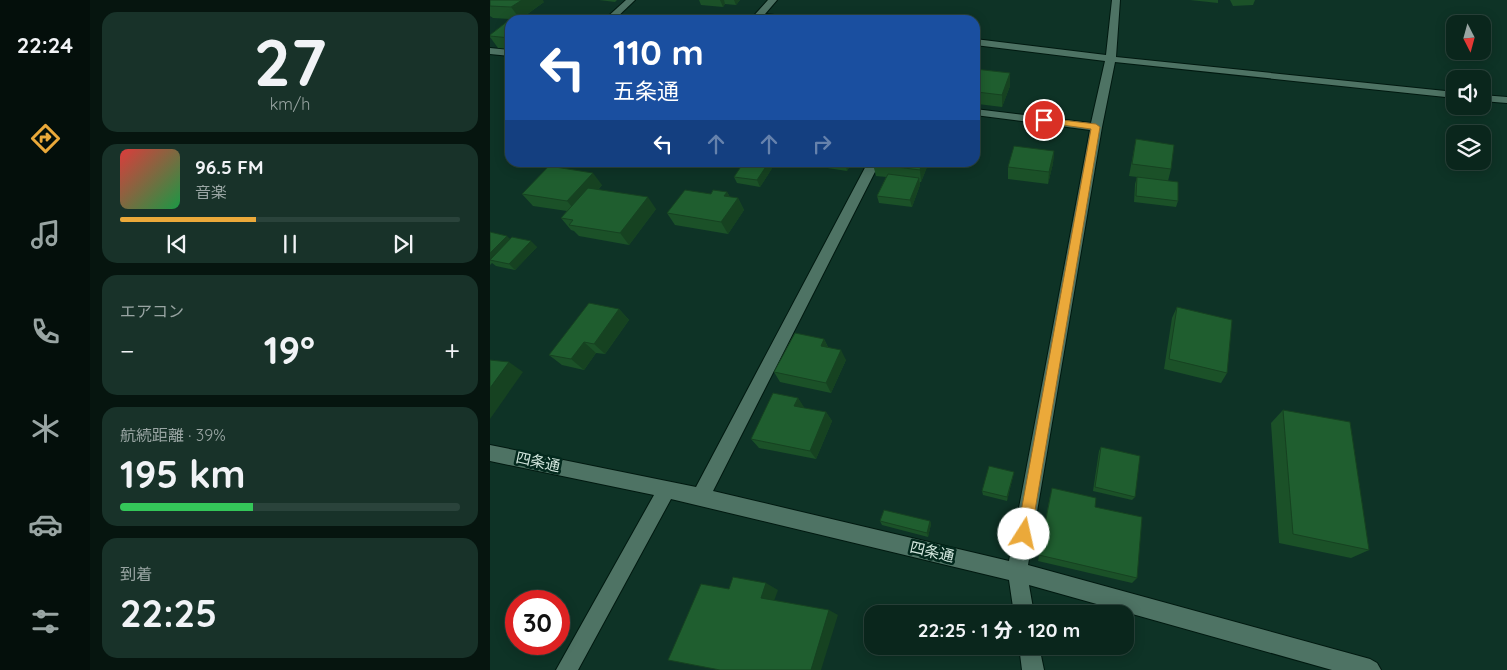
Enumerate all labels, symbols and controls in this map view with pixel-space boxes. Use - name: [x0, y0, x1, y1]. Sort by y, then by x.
- north arrow: [1446, 15, 1491, 60]
- map controls: [1446, 15, 1491, 170]
- text: 27: [254, 21, 326, 102]
- text: 110 m: [613, 30, 704, 74]
- text: 22:24: [17, 31, 73, 59]
- icon: left: [530, 35, 595, 100]
- button: sound: [1446, 70, 1491, 115]
- text: 五条通: [613, 77, 679, 105]
- text: km/h: [270, 94, 310, 114]
- pin: [1023, 99, 1065, 141]
- icon: arrive: [1030, 106, 1058, 134]
- icon: directions: [28, 121, 63, 156]
- button: layers: [1446, 125, 1491, 170]
- icon: left: [649, 130, 677, 158]
- icon: ahead: [702, 130, 730, 158]
- icon: ahead: [755, 130, 783, 158]
- icon: right: [808, 130, 836, 158]
- text: 96.5 FM: [195, 155, 264, 179]
- text: 音楽: [195, 182, 227, 202]
- icon: music: [28, 217, 63, 252]
- icon: previous: [163, 230, 191, 258]
- icon: pause: [276, 230, 304, 258]
- icon: next: [389, 230, 417, 258]
- text: エアコン: [120, 301, 184, 321]
- icon: phone: [28, 314, 63, 349]
- text: 19°: [264, 326, 315, 374]
- text: −: [120, 333, 135, 368]
- text: +: [444, 333, 460, 368]
- icon: climate: [28, 411, 63, 446]
- text: 航続距離 · 39%: [120, 425, 226, 445]
- street label: 四条通: [514, 448, 562, 475]
- text: 195 km: [120, 450, 246, 498]
- icon: car: [28, 507, 63, 542]
- position arrow: [997, 507, 1049, 559]
- street label: 四条通: [908, 537, 956, 566]
- text: 到着: [120, 564, 152, 584]
- text: 22:25: [120, 589, 217, 637]
- speed limit sign: 30: [505, 590, 570, 655]
- icon: filters: [28, 604, 63, 639]
- text: 22:25 · 1 分 · 120 m: [918, 618, 1080, 642]

